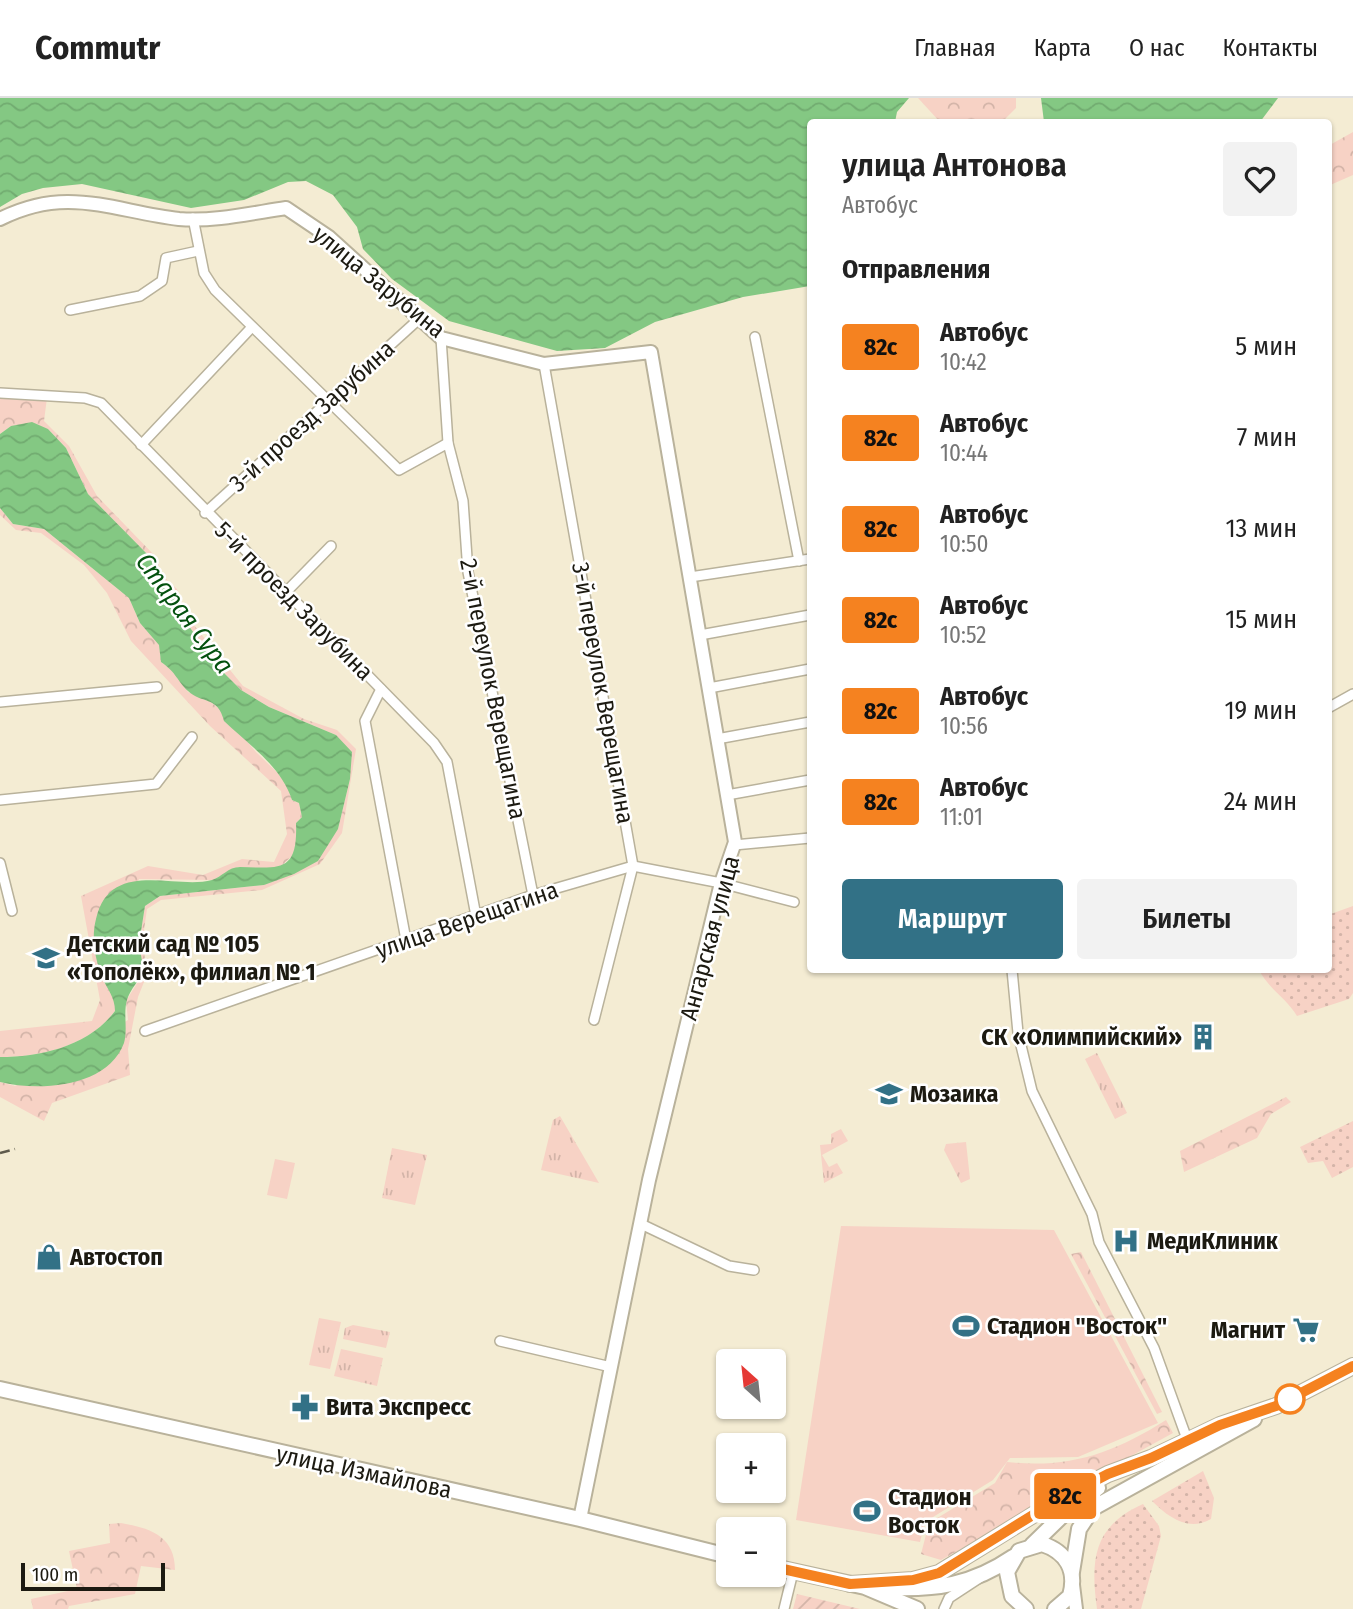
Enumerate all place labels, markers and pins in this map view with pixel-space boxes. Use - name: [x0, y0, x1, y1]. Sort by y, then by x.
- place label: Детский сад № 105 «Тополёк», филиал № 1: [66, 930, 316, 986]
- school or university icon: Детский сад № 105 «Тополёк», филиал № 1: [31, 943, 61, 973]
- building icon: СК «Олимпийский»: [1188, 1022, 1218, 1052]
- place label: СК «Олимпийский»: [981, 1023, 1182, 1051]
- school or university icon: Мозаика: [874, 1079, 904, 1109]
- place label: Мозаика: [910, 1080, 999, 1108]
- hospital icon: МедиКлиник: [1111, 1226, 1141, 1256]
- place label: МедиКлиник: [1147, 1227, 1279, 1255]
- shop icon: Автостоп: [34, 1242, 64, 1272]
- place label: Автостоп: [69, 1243, 163, 1271]
- sports icon: Стадион "Восток": [951, 1311, 981, 1341]
- place label: Стадион "Восток": [987, 1312, 1167, 1340]
- supermarket icon: Магнит: [1291, 1315, 1321, 1345]
- place label: Магнит: [1210, 1316, 1286, 1344]
- unlabelled marker: [1275, 1384, 1305, 1414]
- pharmacy icon: Вита Экспресс: [290, 1392, 320, 1422]
- place label: Вита Экспресс: [326, 1393, 472, 1421]
- place label: Стадион Восток: [888, 1483, 972, 1539]
- sports icon: Стадион Восток: [852, 1496, 882, 1526]

